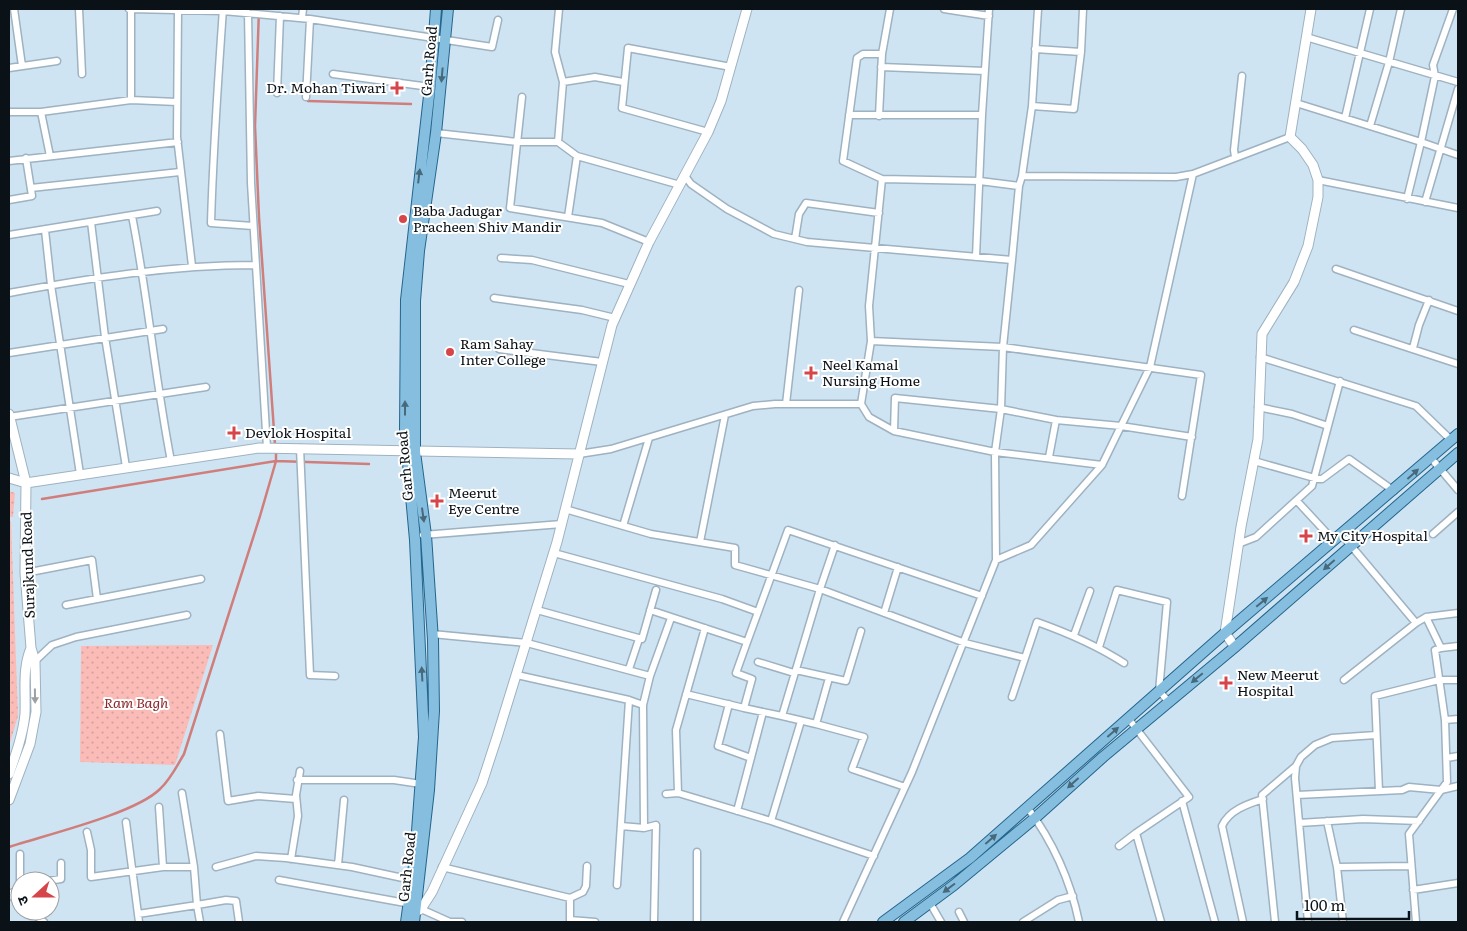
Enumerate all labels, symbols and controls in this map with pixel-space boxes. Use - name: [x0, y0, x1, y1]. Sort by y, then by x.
- street label: Garh Road: [415, 25, 441, 97]
- one-way arrow: [437, 67, 445, 83]
- place label: Dr. Mohan Tiwari: [266, 77, 386, 97]
- marker: Dr. Mohan Tiwari: [390, 81, 404, 95]
- one-way arrow: [416, 168, 424, 184]
- place label: Baba Jadugar Pracheen Shiv Mandir: [413, 200, 562, 236]
- marker: Baba Jadugar Pracheen Shiv Mandir: [397, 213, 409, 225]
- place label: Ram Sahay Inter College: [460, 333, 546, 369]
- marker: Ram Sahay Inter College: [444, 346, 456, 358]
- place label: Neel Kamal Nursing Home: [822, 354, 920, 390]
- marker: Neel Kamal Nursing Home: [804, 366, 818, 380]
- one-way arrow: [401, 399, 409, 415]
- place label: Devlok Hospital: [245, 422, 351, 442]
- marker: Devlok Hospital: [227, 426, 241, 440]
- street label: Garh Road: [391, 430, 417, 502]
- one-way arrow: [1407, 469, 1419, 480]
- place label: Meerut Eye Centre: [448, 482, 519, 518]
- marker: Meerut Eye Centre: [430, 494, 444, 508]
- one-way arrow: [419, 507, 427, 523]
- street label: Surajkund Road: [15, 511, 39, 619]
- place label: My City Hospital: [1317, 525, 1428, 545]
- marker: My City Hospital: [1299, 529, 1313, 543]
- one-way arrow: [1323, 560, 1336, 571]
- one-way arrow: [1256, 596, 1269, 607]
- place label: New Meerut Hospital: [1237, 664, 1319, 700]
- one-way arrow: [418, 666, 426, 682]
- one-way arrow: [1191, 673, 1204, 684]
- marker: New Meerut Hospital: [1219, 676, 1233, 690]
- one-way arrow: [31, 688, 39, 704]
- park label: Ram Bagh: [104, 692, 169, 712]
- one-way arrow: [1107, 727, 1119, 738]
- one-way arrow: [1068, 777, 1080, 789]
- street label: Garh Road: [392, 830, 420, 903]
- one-way arrow: [985, 834, 997, 845]
- north arrow: [10, 871, 60, 921]
- one-way arrow: [943, 883, 956, 894]
- scale bar: [1297, 888, 1410, 920]
- text: उ: [11, 893, 33, 908]
- text: 100 m: [1304, 893, 1345, 916]

